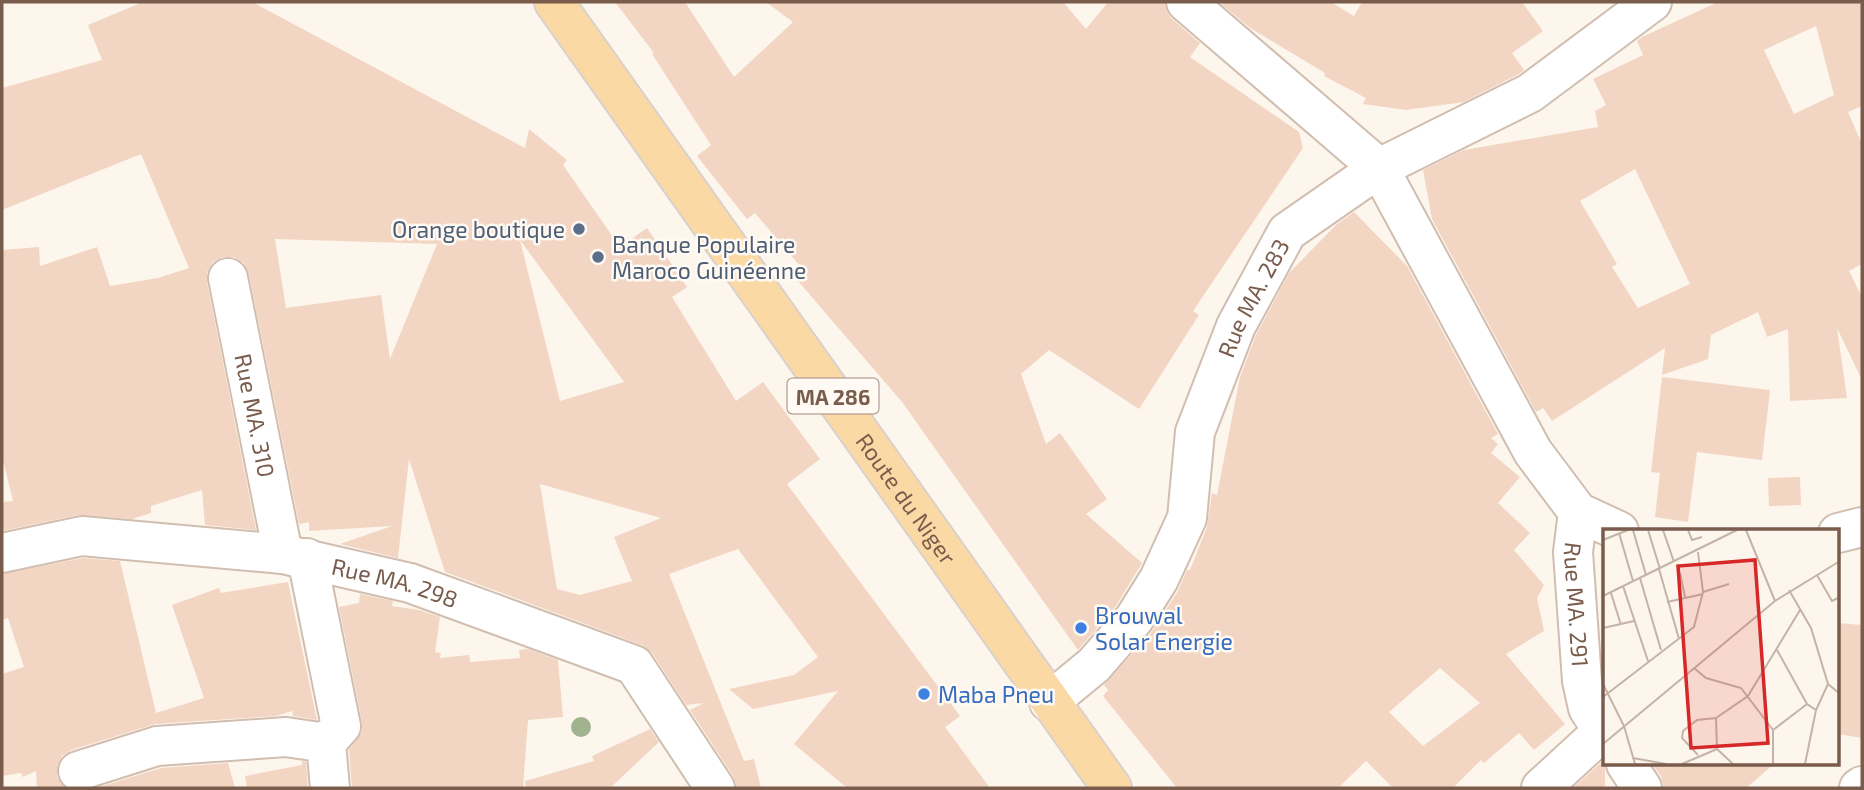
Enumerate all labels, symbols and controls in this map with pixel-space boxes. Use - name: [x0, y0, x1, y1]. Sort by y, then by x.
- place label: Orange boutique: [392, 215, 565, 243]
- marker: Orange boutique: [571, 221, 587, 237]
- place label: Banque Populaire Maroco Guinéenne: [612, 230, 806, 284]
- street label: Rue MA. 283: [1211, 234, 1295, 361]
- marker: Banque Populaire Maroco Guinéenne: [590, 249, 606, 265]
- street label: Rue MA. 310: [229, 351, 281, 480]
- road number: MA 286: [788, 378, 878, 414]
- street label: Route du Niger: [850, 428, 963, 570]
- inset map: [1603, 529, 1840, 766]
- street label: Rue MA. 291: [1559, 541, 1595, 668]
- street label: Rue MA. 298: [329, 552, 462, 613]
- place label: Brouwal Solar Energie: [1095, 601, 1233, 655]
- marker: Brouwal Solar Energie: [1073, 620, 1089, 636]
- place label: Maba Pneu: [938, 680, 1054, 708]
- marker: Maba Pneu: [916, 686, 932, 702]

